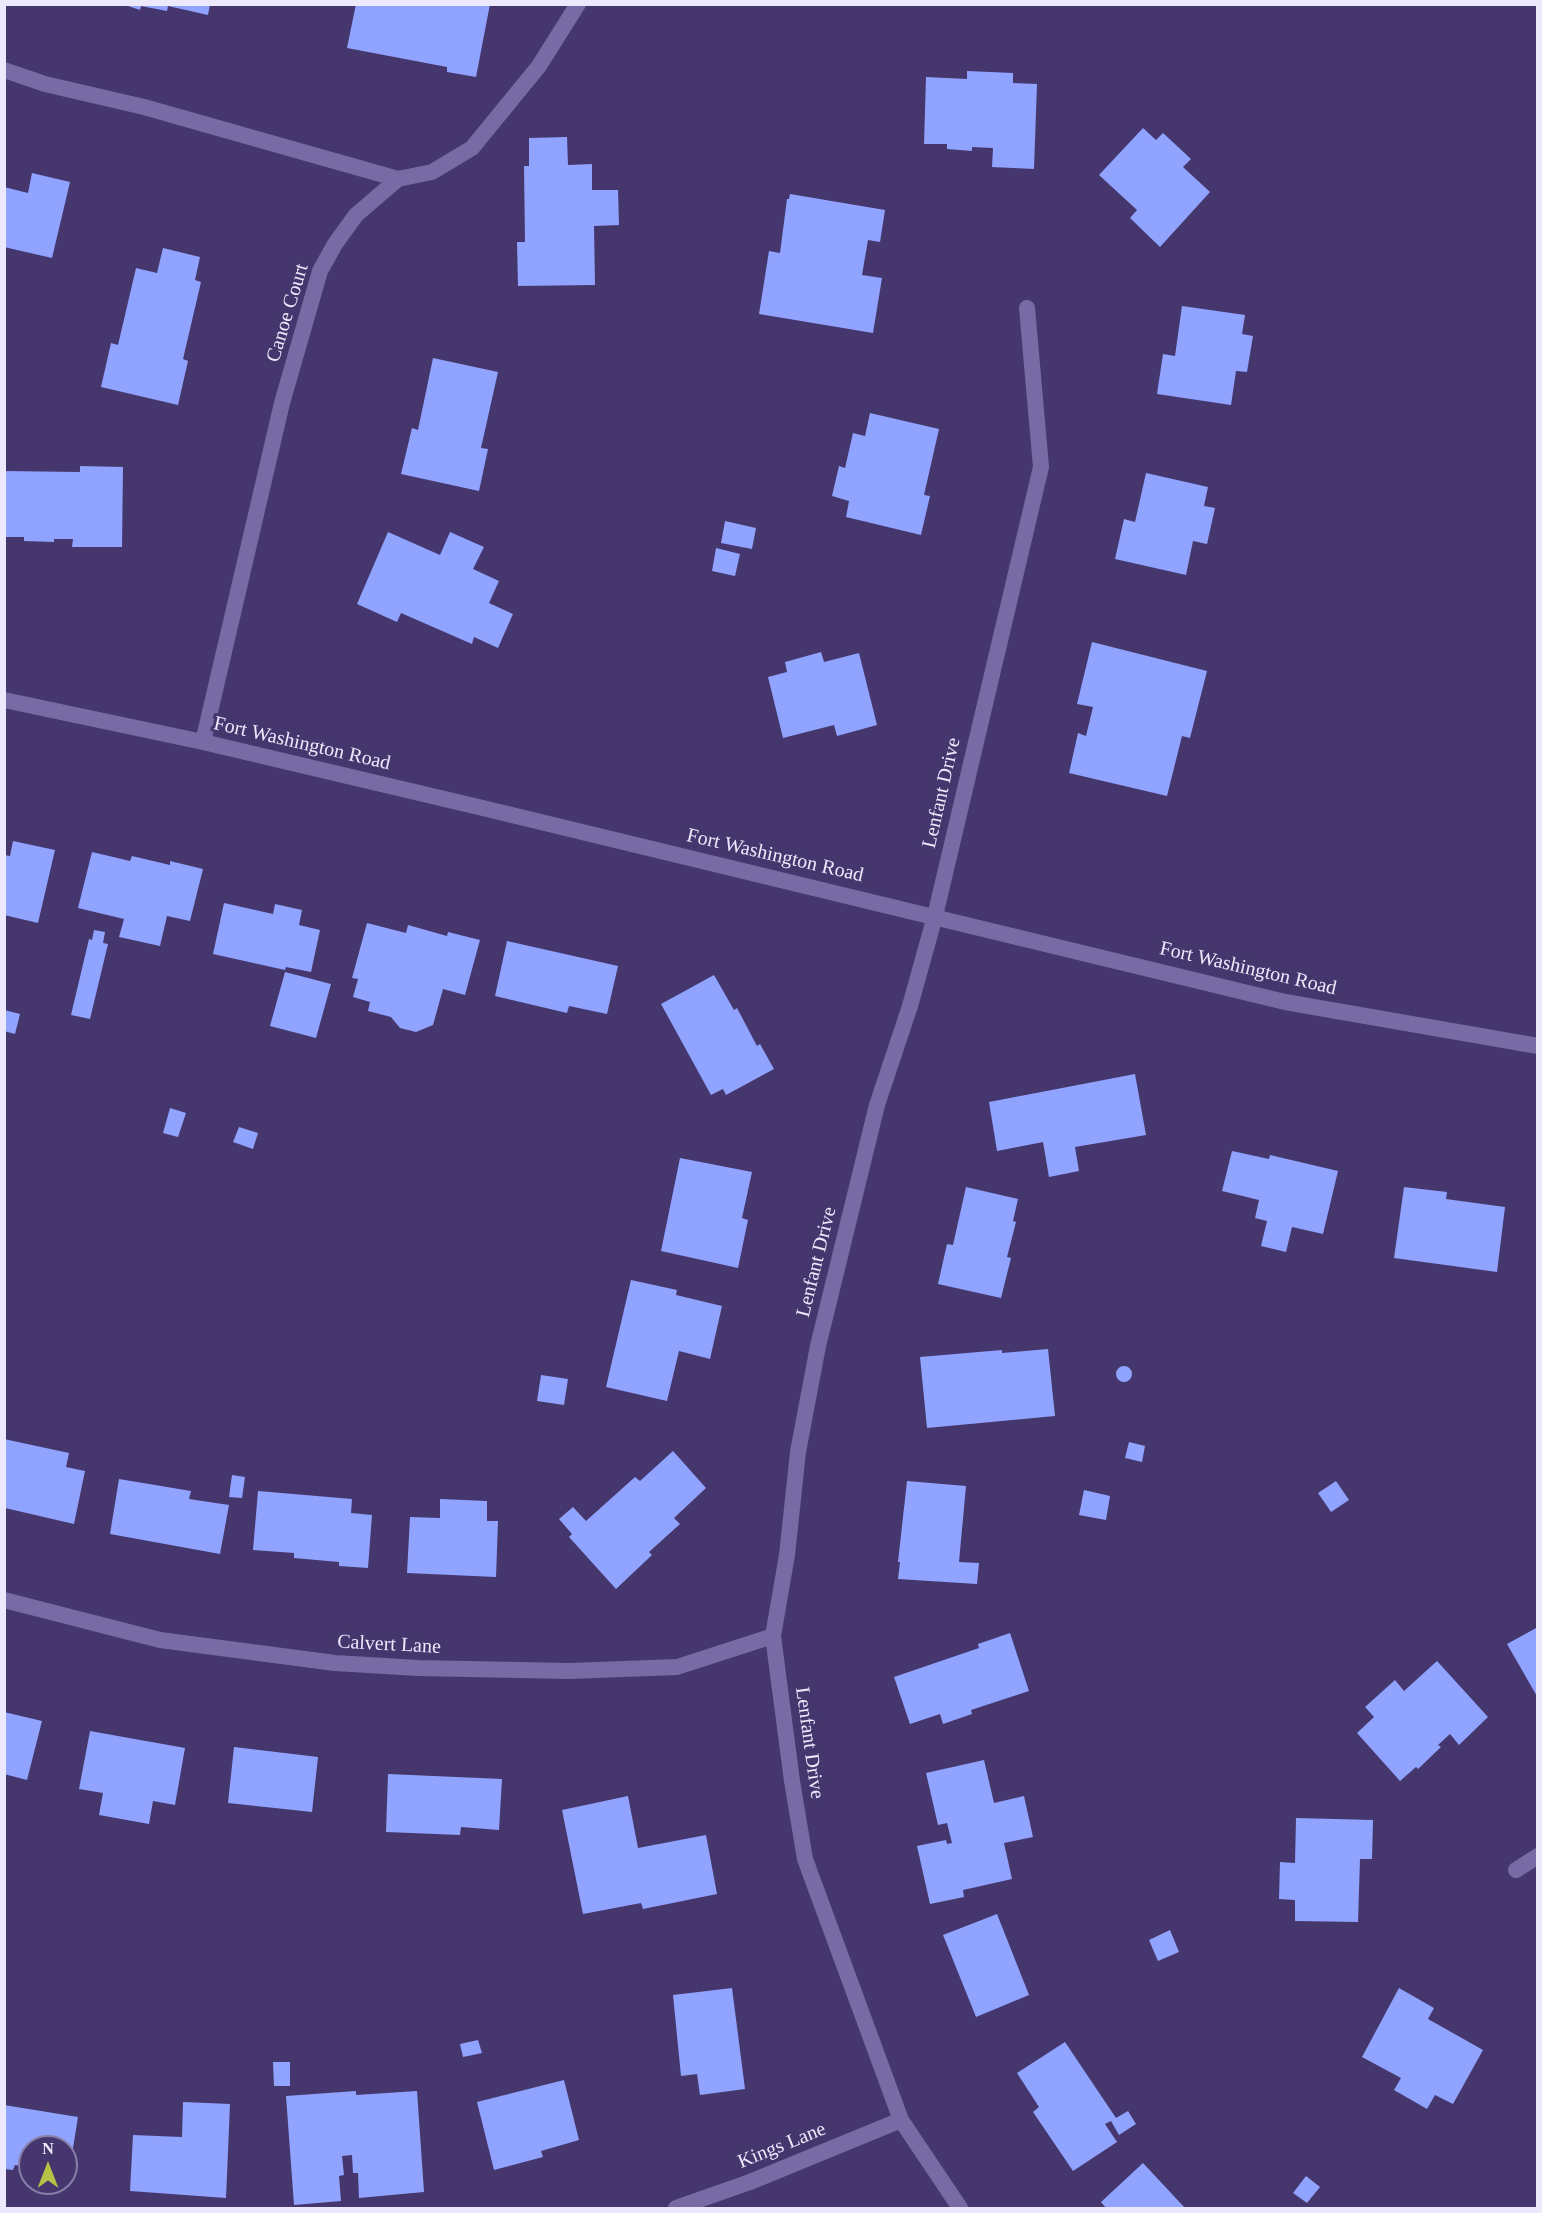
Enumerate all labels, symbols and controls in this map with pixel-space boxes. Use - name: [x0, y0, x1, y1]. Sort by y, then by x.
- street label: Canoe Court: [262, 261, 314, 365]
- street label: Fort Washington Road: [211, 712, 393, 776]
- street label: Lenfant Drive: [918, 735, 966, 851]
- street label: Fort Washington Road: [684, 824, 866, 888]
- street label: Fort Washington Road: [1157, 937, 1339, 1001]
- street label: Lenfant Drive: [792, 1204, 842, 1320]
- street label: Calvert Lane: [337, 1630, 441, 1660]
- street label: Lenfant Drive: [789, 1686, 829, 1800]
- street label: Kings Lane: [735, 2118, 829, 2174]
- north arrow: [18, 2135, 78, 2195]
- text: N: [42, 2140, 54, 2157]

